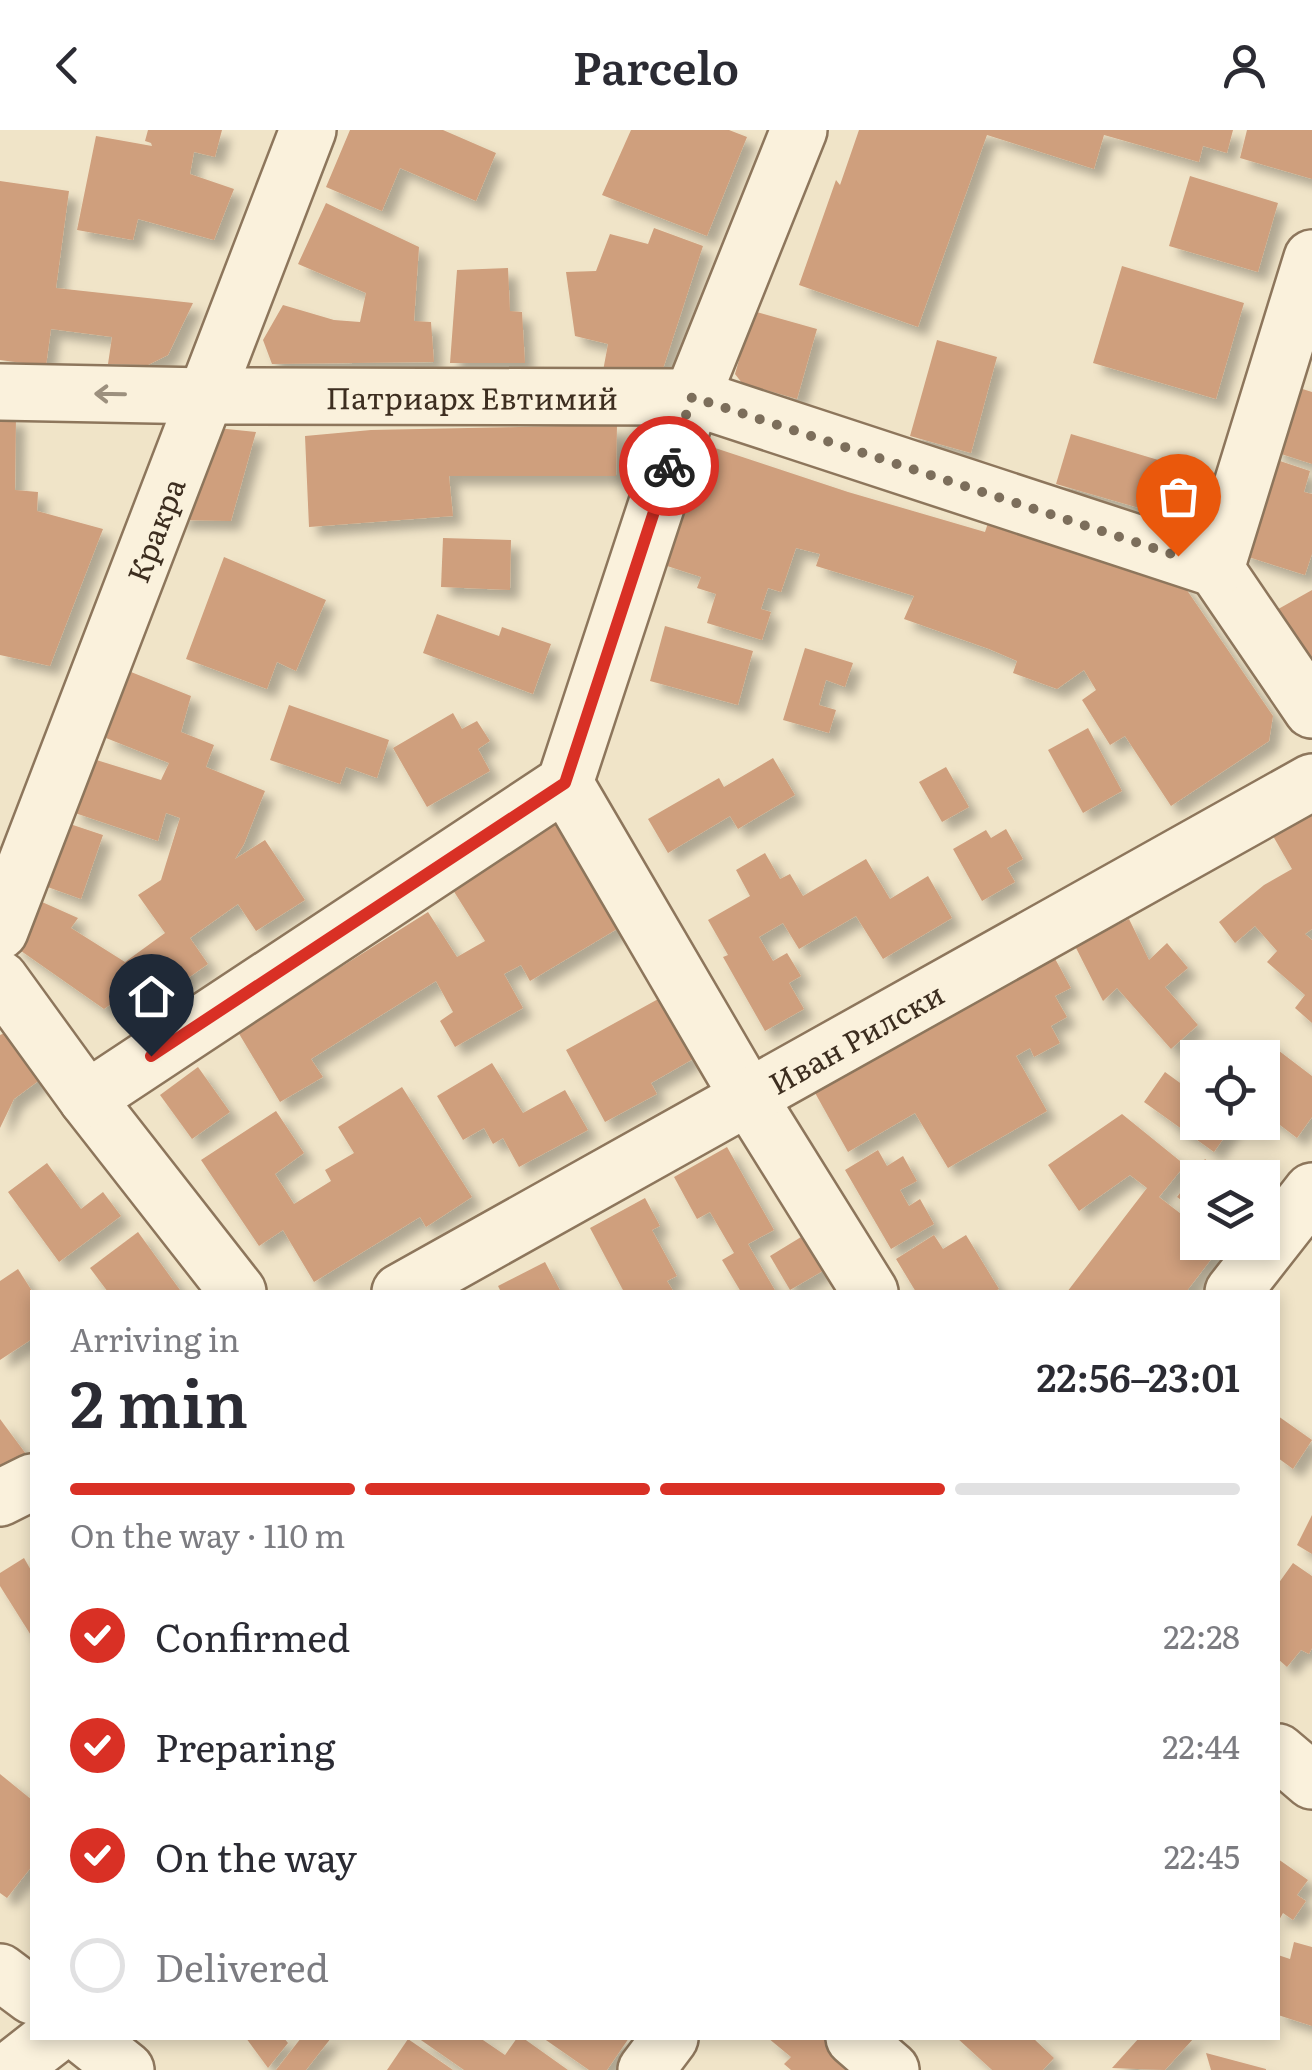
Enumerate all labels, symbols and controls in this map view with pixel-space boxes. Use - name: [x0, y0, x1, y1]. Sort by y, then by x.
- text: Parcelo: [573, 32, 739, 99]
- icon: back: [40, 38, 95, 93]
- icon: person: [1217, 38, 1272, 93]
- street label: Патриарх Евтимий: [326, 374, 618, 419]
- one-way arrow: [94, 385, 126, 404]
- courier: [619, 416, 719, 516]
- icon: bike: [642, 439, 697, 494]
- pin: [1136, 454, 1221, 557]
- icon: bag: [1151, 469, 1206, 524]
- street label: Кракра: [114, 470, 195, 588]
- pin: [109, 954, 194, 1057]
- icon: home: [124, 969, 179, 1024]
- street label: Иван Рилски: [760, 970, 951, 1104]
- map controls: [1180, 1040, 1280, 1260]
- button: locate: [1180, 1040, 1280, 1140]
- button: layers: [1180, 1160, 1280, 1260]
- text: Arriving in: [70, 1314, 240, 1362]
- text: 22:56–23:01: [1037, 1347, 1240, 1404]
- text: 2 min: [70, 1351, 248, 1448]
- text: On the way · 110 m: [70, 1510, 345, 1558]
- text: Confirmed: [155, 1607, 350, 1664]
- icon: check: [70, 1608, 125, 1663]
- text: 22:28: [1163, 1611, 1240, 1659]
- text: Preparing: [155, 1717, 335, 1774]
- icon: check: [70, 1718, 125, 1773]
- text: 22:44: [1162, 1721, 1240, 1769]
- text: On the way: [155, 1827, 357, 1884]
- icon: check: [70, 1828, 125, 1883]
- text: 22:45: [1164, 1831, 1240, 1879]
- text: Delivered: [155, 1937, 329, 1994]

